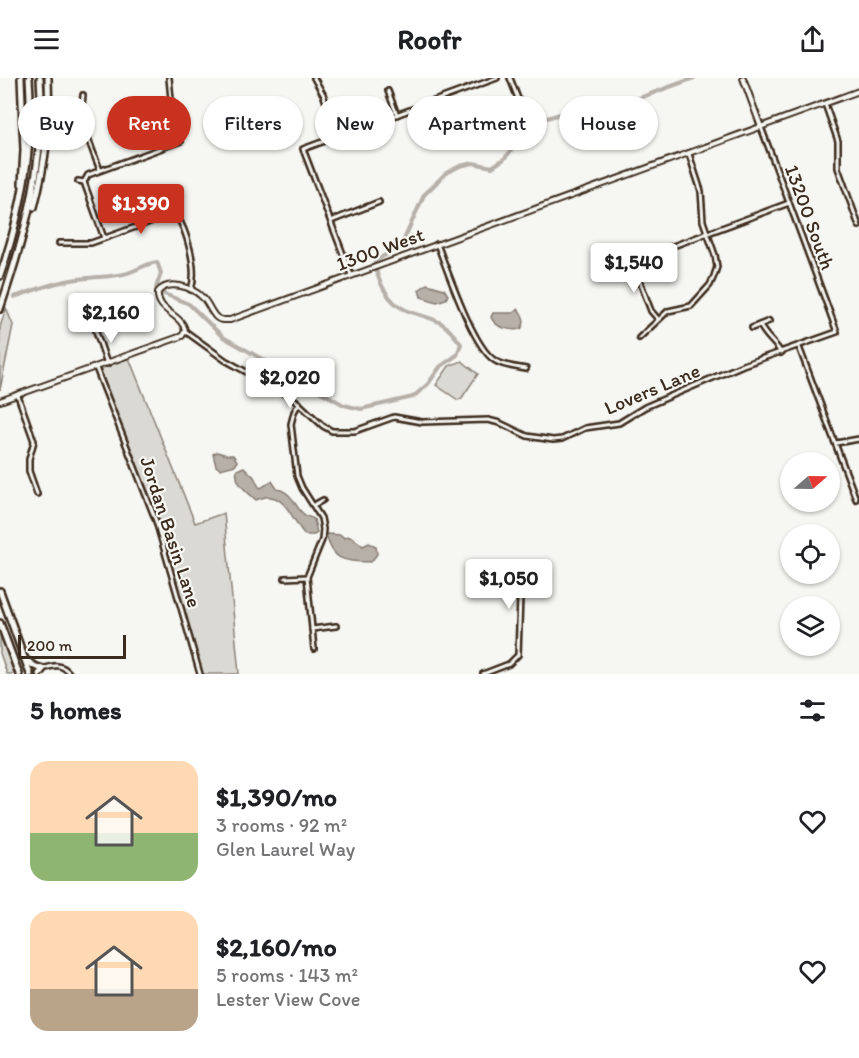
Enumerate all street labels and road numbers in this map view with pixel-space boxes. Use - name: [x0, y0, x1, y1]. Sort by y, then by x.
- street label: 13200 South: [780, 161, 840, 273]
- street label: 1300 West: [333, 222, 428, 276]
- street label: Lovers Lane: [601, 358, 703, 420]
- street label: Jordan Basin Lane: [135, 453, 207, 611]

